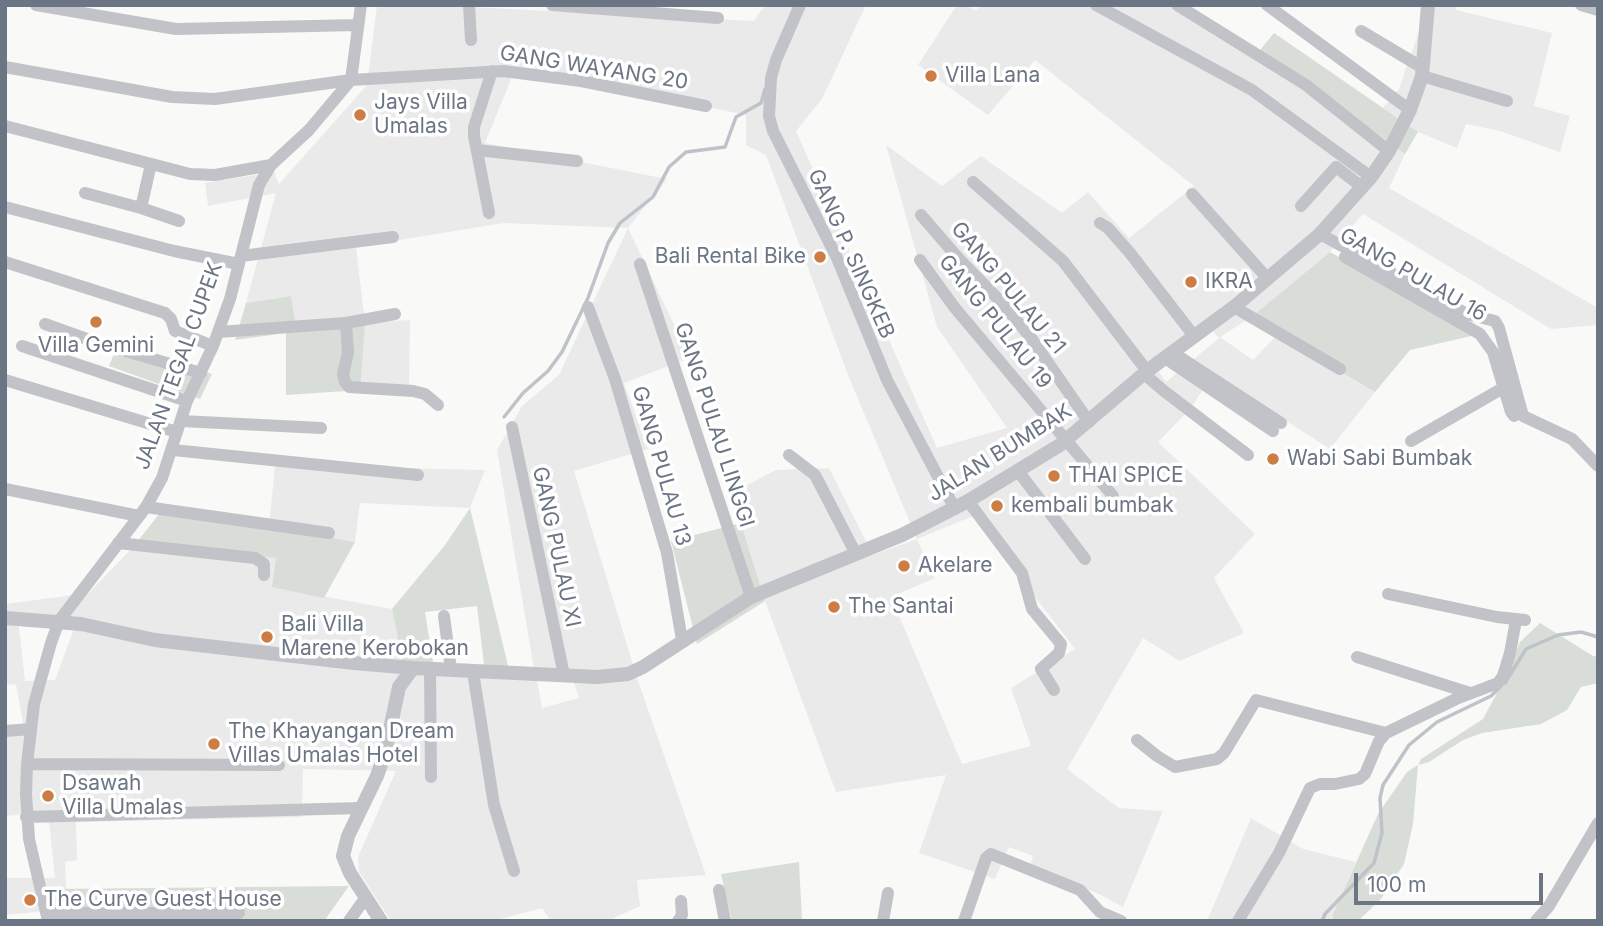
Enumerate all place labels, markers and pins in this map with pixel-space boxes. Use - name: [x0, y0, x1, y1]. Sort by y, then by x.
- place label: Villa Lana: [945, 63, 1040, 89]
- marker: Villa Lana: [923, 68, 939, 84]
- place label: Jays Villa Umalas: [374, 90, 468, 140]
- marker: Jays Villa Umalas: [352, 107, 368, 123]
- place label: Bali Rental Bike: [655, 244, 806, 270]
- marker: Bali Rental Bike: [812, 249, 828, 265]
- place label: IKRA: [1205, 269, 1253, 295]
- marker: IKRA: [1183, 274, 1199, 290]
- marker: Villa Gemini: [88, 314, 104, 330]
- place label: Villa Gemini: [38, 333, 154, 359]
- place label: Wabi Sabi Bumbak: [1287, 446, 1472, 472]
- marker: Wabi Sabi Bumbak: [1265, 451, 1281, 467]
- place label: THAI SPICE: [1068, 463, 1184, 489]
- marker: THAI SPICE: [1046, 468, 1062, 484]
- place label: kembali bumbak: [1011, 493, 1174, 519]
- marker: kembali bumbak: [989, 498, 1005, 514]
- place label: Akelare: [918, 553, 992, 579]
- marker: Akelare: [896, 558, 912, 574]
- place label: The Santai: [848, 594, 954, 620]
- marker: The Santai: [826, 599, 842, 615]
- place label: Bali Villa Marene Kerobokan: [281, 612, 469, 662]
- marker: Bali Villa Marene Kerobokan: [259, 629, 275, 645]
- place label: The Khayangan Dream Villas Umalas Hotel: [228, 719, 454, 769]
- marker: The Khayangan Dream Villas Umalas Hotel: [206, 736, 222, 752]
- place label: Dsawah Villa Umalas: [62, 771, 183, 821]
- marker: Dsawah Villa Umalas: [40, 788, 56, 804]
- place label: The Curve Guest House: [44, 887, 282, 913]
- marker: The Curve Guest House: [22, 892, 38, 908]

